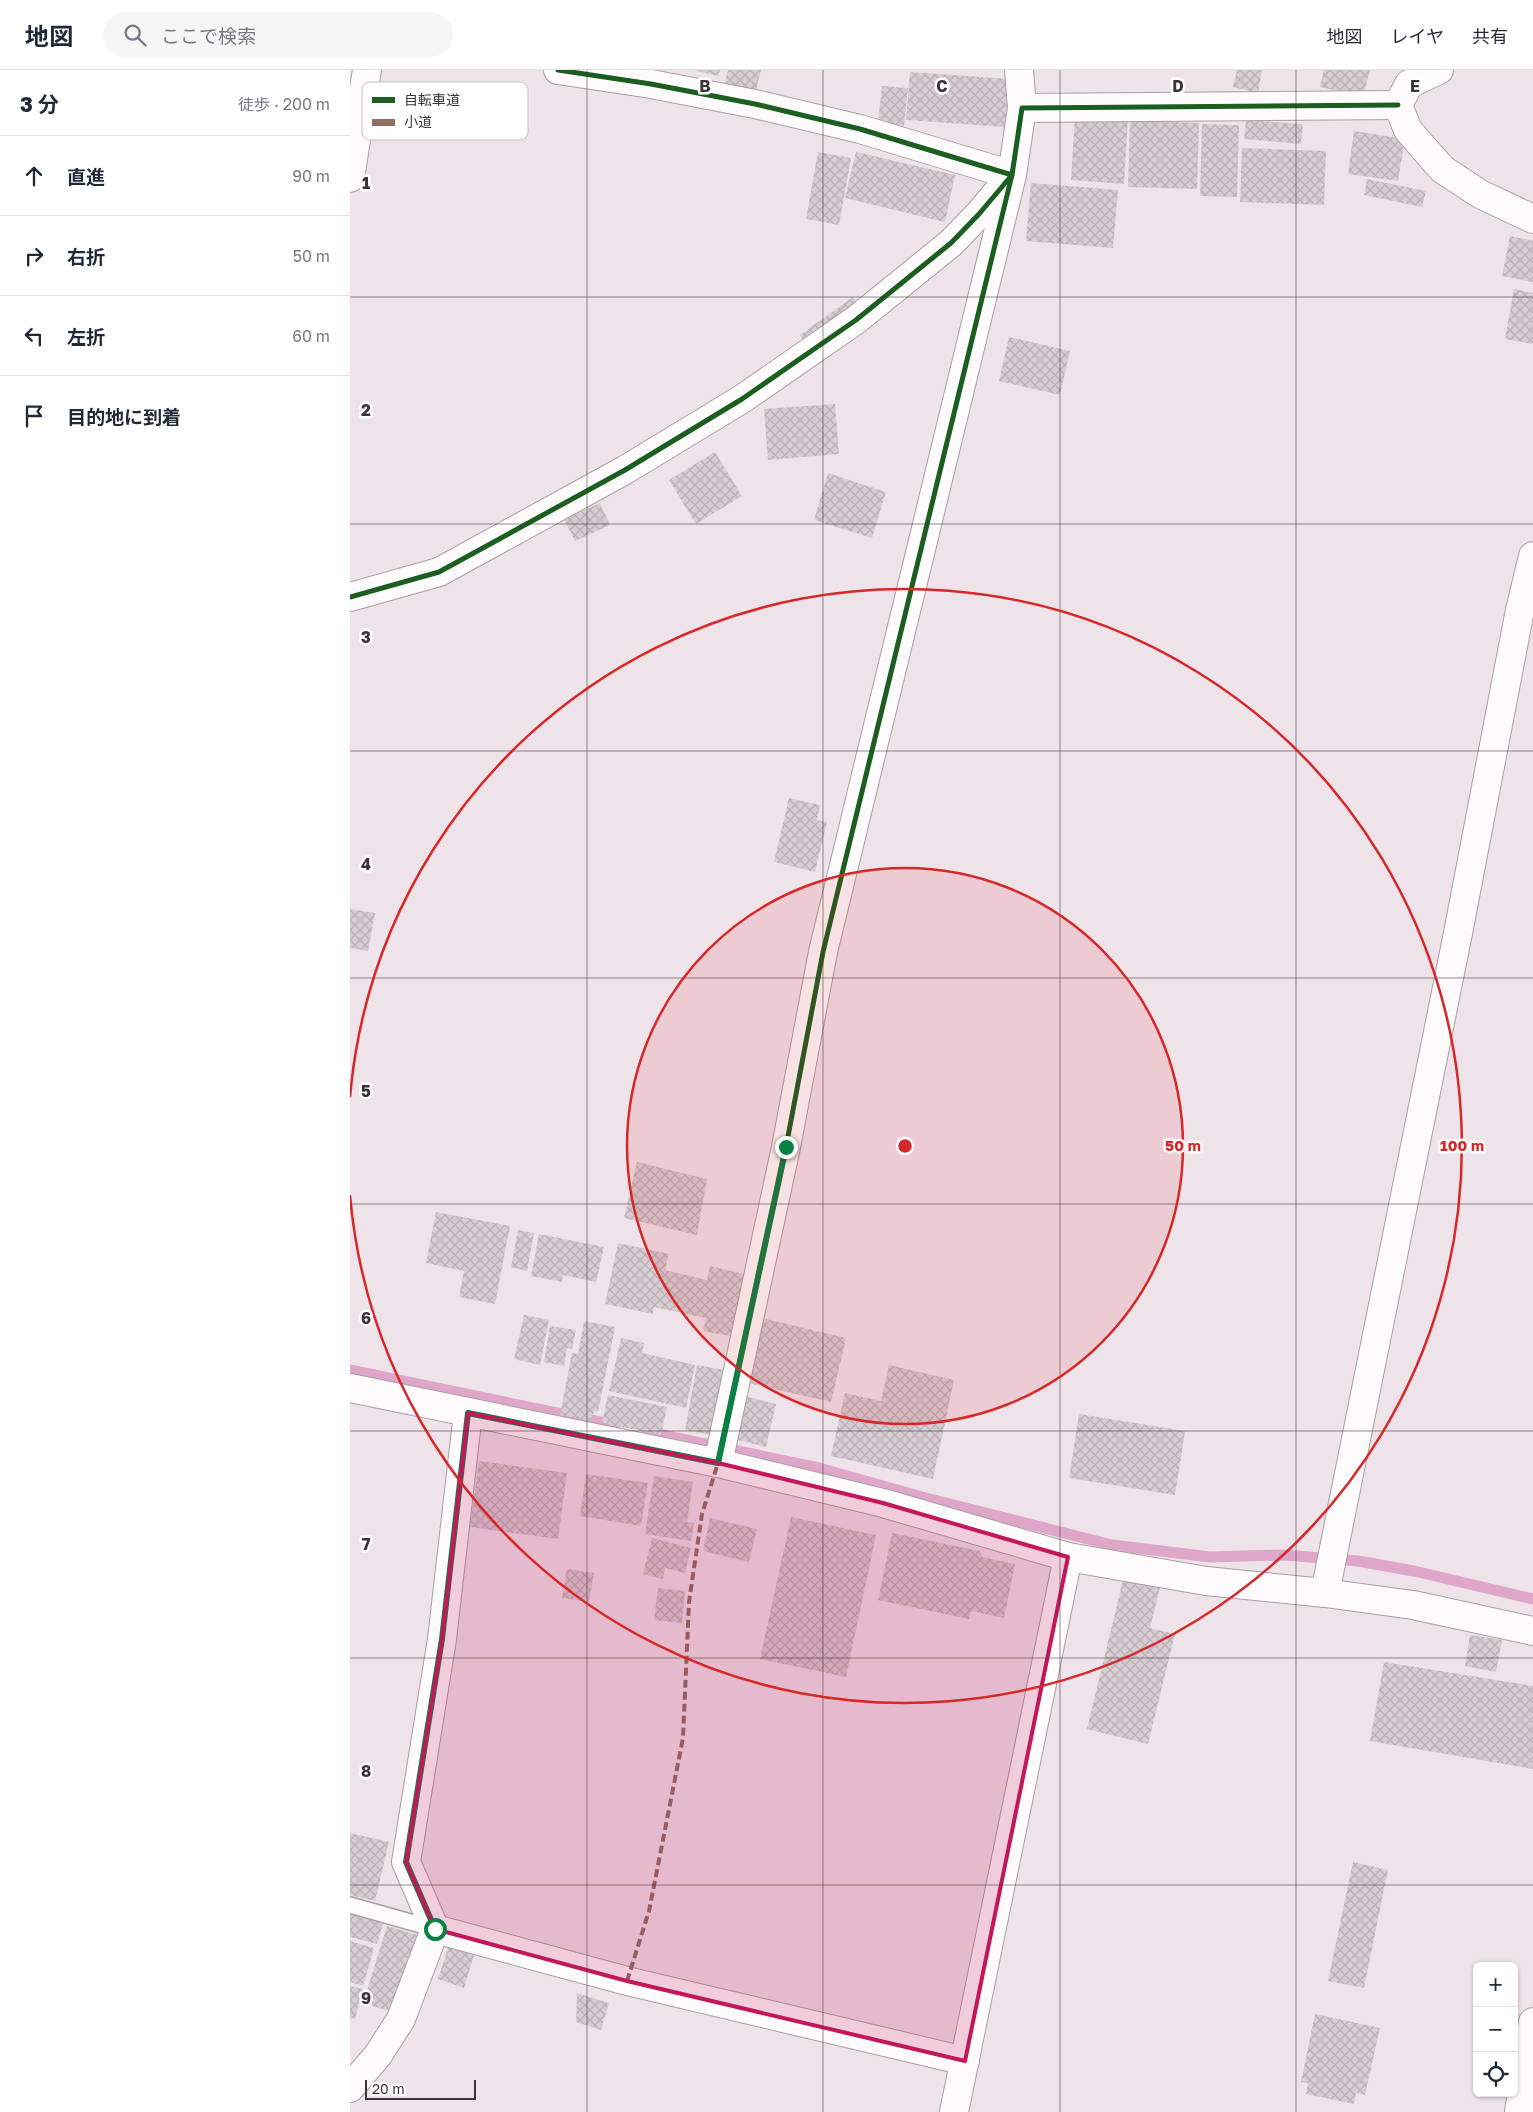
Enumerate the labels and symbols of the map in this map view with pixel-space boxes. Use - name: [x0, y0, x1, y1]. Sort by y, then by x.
- text: B: [699, 76, 711, 96]
- text: C: [936, 76, 948, 96]
- text: D: [1172, 76, 1184, 96]
- text: E: [1410, 76, 1420, 96]
- legend: [362, 82, 528, 140]
- text: 自転車道: [404, 91, 460, 108]
- text: 小道: [404, 113, 432, 130]
- text: 1: [362, 173, 370, 193]
- text: 2: [361, 400, 371, 420]
- text: 3: [361, 627, 371, 647]
- text: 4: [361, 854, 371, 874]
- text: 5: [361, 1081, 371, 1101]
- route end: [775, 1136, 798, 1159]
- text: 50 m: [1165, 1136, 1201, 1154]
- text: 100 m: [1440, 1136, 1484, 1154]
- centre of rings: [896, 1137, 914, 1155]
- text: 6: [361, 1308, 371, 1328]
- text: 7: [362, 1534, 371, 1554]
- text: 8: [361, 1761, 371, 1781]
- route start: [424, 1918, 447, 1941]
- text: 9: [361, 1988, 371, 2008]
- scale bar: [365, 2077, 476, 2100]

